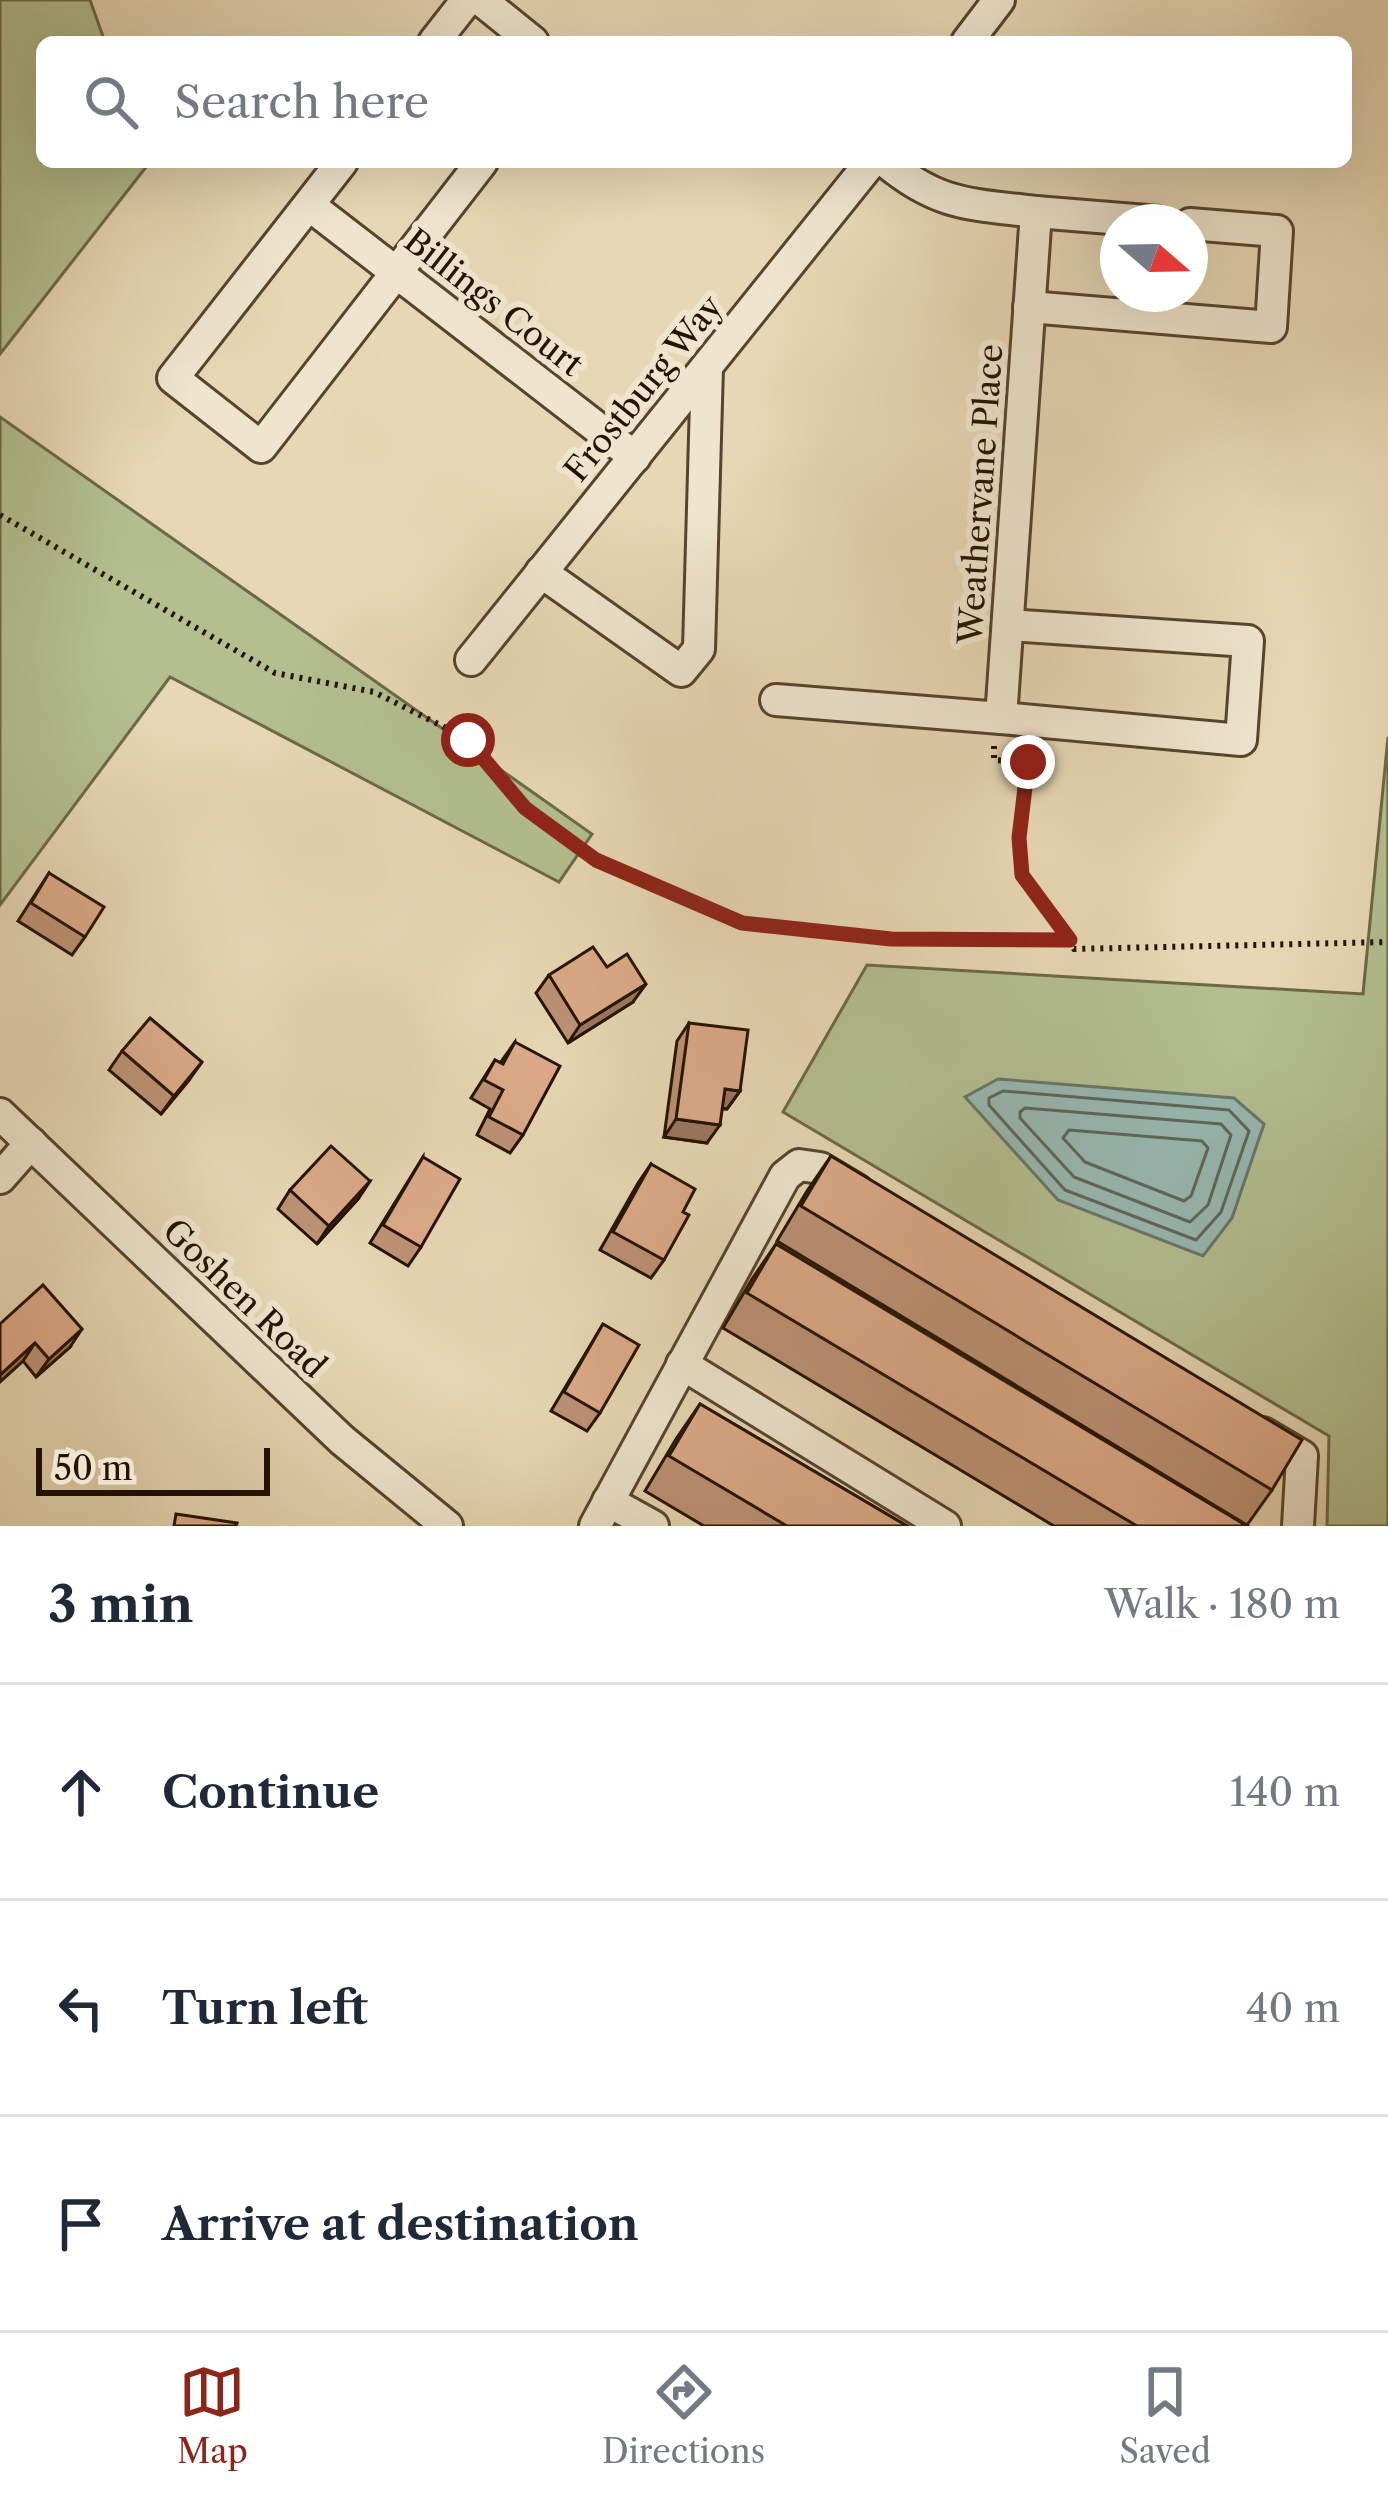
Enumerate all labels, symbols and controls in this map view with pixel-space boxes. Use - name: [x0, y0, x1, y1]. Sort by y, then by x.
- search box: [36, 36, 1352, 168]
- icon: search: [78, 69, 144, 135]
- text: Search here: [174, 74, 429, 130]
- north arrow: [1100, 204, 1208, 312]
- street label: Billings Court: [396, 220, 591, 385]
- street label: Frostburg Way: [556, 286, 731, 490]
- street label: Weathervane Place: [949, 342, 1011, 647]
- route start: [441, 713, 495, 767]
- route end: [1001, 735, 1055, 789]
- street label: Goshen Road: [154, 1210, 335, 1387]
- scale bar: [36, 1442, 270, 1495]
- text: 50 m: [54, 1448, 132, 1489]
- text: 3 min: [48, 1573, 194, 1635]
- text: Walk · 180 m: [1104, 1580, 1340, 1628]
- icon: ahead: [48, 1759, 114, 1825]
- text: Continue: [162, 1764, 379, 1820]
- text: 140 m: [1230, 1768, 1340, 1816]
- icon: left: [48, 1975, 114, 2041]
- text: Turn left: [162, 1980, 368, 2036]
- text: 40 m: [1246, 1984, 1340, 2032]
- icon: arrive: [48, 2191, 114, 2257]
- text: Arrive at destination: [162, 2196, 639, 2252]
- tab: Map: [177, 2359, 248, 2472]
- tab: Directions: [602, 2359, 765, 2472]
- tab: Saved: [1119, 2359, 1211, 2472]

